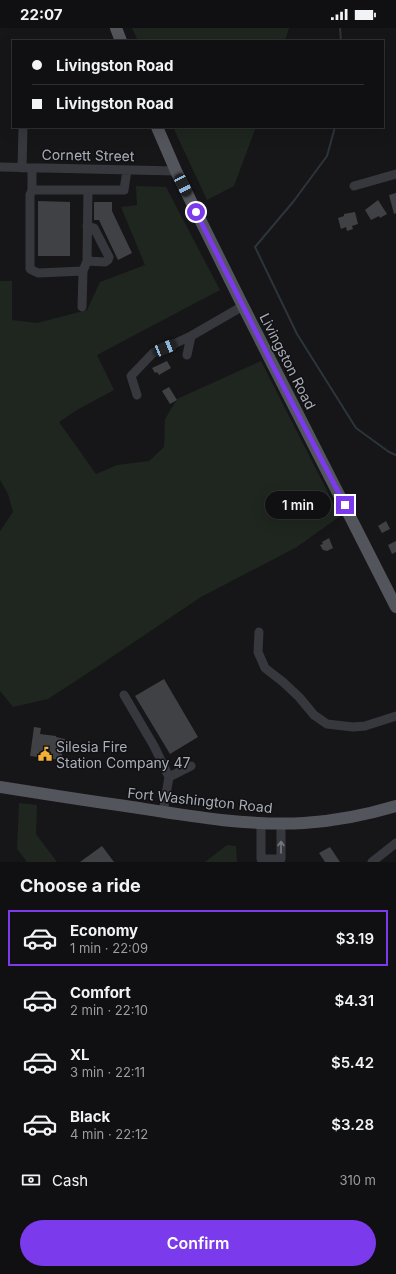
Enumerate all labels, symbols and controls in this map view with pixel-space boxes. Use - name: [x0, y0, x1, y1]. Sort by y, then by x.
- text: 22:07: [20, 5, 62, 24]
- text: Livingston Road: [56, 56, 173, 75]
- text: Livingston Road: [56, 94, 173, 113]
- street label: Cornett Street: [41, 146, 135, 164]
- car: [172, 172, 194, 198]
- route start: [187, 203, 205, 221]
- street label: Livingston Road: [256, 310, 320, 412]
- car: [152, 338, 178, 358]
- callout: 1 min: [265, 491, 331, 519]
- route end: [336, 496, 354, 514]
- text: 1 min: [282, 497, 314, 513]
- place label: Silesia Fire Station Company 47: [56, 738, 190, 771]
- public building icon: Silesia Fire Station Company 47: [37, 746, 53, 762]
- street label: Fort Washington Road: [127, 784, 273, 816]
- one-way arrow: [277, 841, 285, 854]
- text: Choose a ride: [20, 875, 141, 896]
- icon: car: [22, 920, 58, 956]
- text: Economy: [70, 921, 138, 940]
- text: $3.19: [336, 929, 374, 948]
- text: 1 min · 22:09: [70, 940, 148, 956]
- icon: car: [22, 982, 58, 1018]
- text: Comfort: [70, 983, 131, 1002]
- text: $4.31: [334, 991, 374, 1010]
- text: 2 min · 22:10: [70, 1002, 148, 1018]
- icon: car: [22, 1044, 58, 1080]
- text: XL: [70, 1045, 90, 1064]
- text: $5.42: [331, 1053, 374, 1072]
- text: 3 min · 22:11: [70, 1064, 145, 1080]
- icon: car: [22, 1106, 58, 1142]
- text: Black: [70, 1107, 110, 1126]
- text: $3.28: [331, 1115, 374, 1134]
- text: 4 min · 22:12: [70, 1126, 148, 1142]
- icon: cash: [20, 1169, 42, 1191]
- text: Cash: [52, 1171, 88, 1190]
- text: 310 m: [339, 1172, 376, 1188]
- button: Confirm: [20, 1220, 376, 1266]

